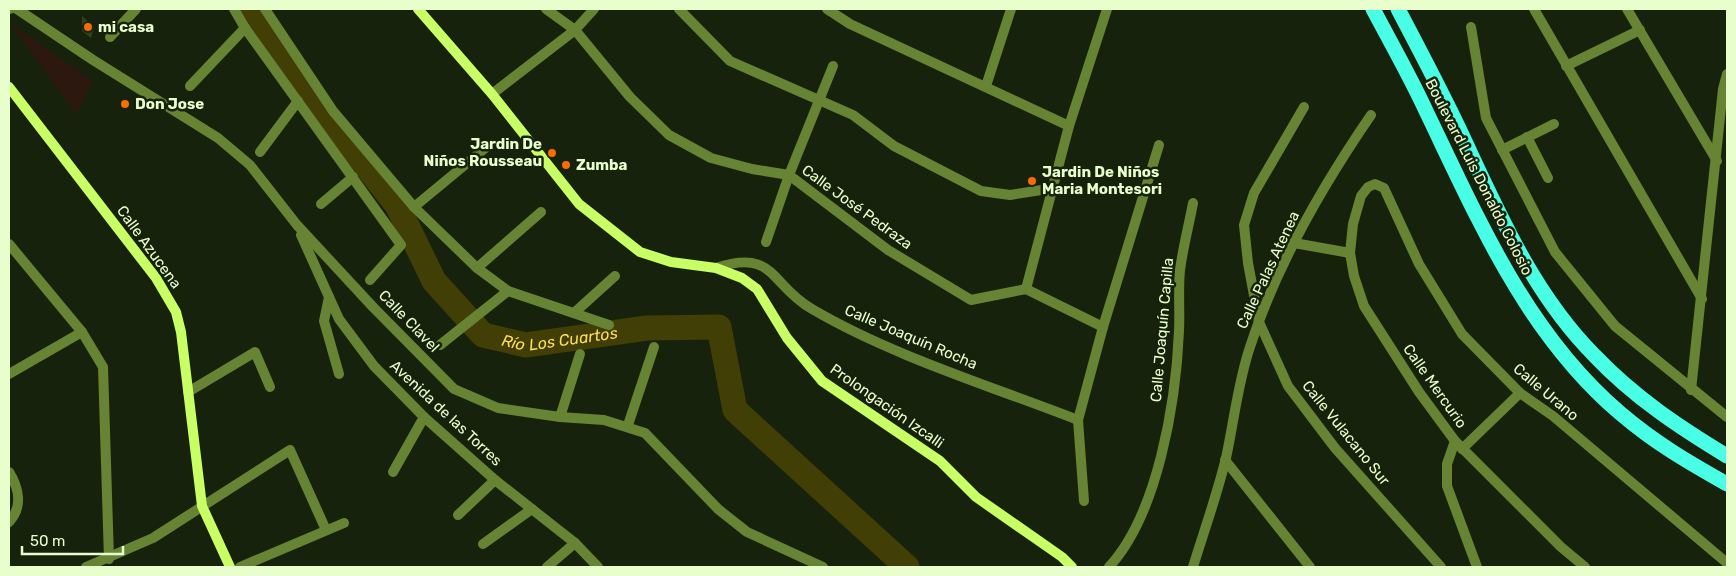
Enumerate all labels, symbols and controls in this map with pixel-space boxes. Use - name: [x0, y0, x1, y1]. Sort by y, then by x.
- place label: mi casa: [98, 18, 154, 36]
- marker: mi casa: [82, 21, 94, 33]
- street label: Boulevard Luis Donaldo Colosio: [1422, 76, 1536, 278]
- place label: Don Jose: [135, 95, 204, 113]
- marker: Don Jose: [119, 98, 131, 110]
- place label: Jardin De Niños Rousseau: [424, 135, 542, 170]
- marker: Jardin De Niños Rousseau: [546, 147, 558, 159]
- place label: Zumba: [576, 156, 627, 174]
- marker: Zumba: [560, 159, 572, 171]
- street label: Calle José Pedraza: [798, 161, 916, 253]
- place label: Jardin De Niños Maria Montesori: [1042, 163, 1162, 198]
- marker: Jardin De Niños Maria Montesori: [1026, 175, 1038, 187]
- street label: Calle Azucena: [113, 202, 185, 292]
- street label: Calle Palas Atenea: [1233, 208, 1303, 332]
- street label: Calle Joaquín Capilla: [1147, 257, 1177, 403]
- street label: Calle Clavel: [375, 286, 443, 356]
- street label: Calle Joaquín Rocha: [842, 301, 980, 373]
- water label: Río Los Cuartos: [500, 323, 619, 355]
- street label: Calle Mercurio: [1399, 340, 1471, 432]
- street label: Avenida de las Torres: [386, 356, 506, 470]
- street label: Calle Urano: [1510, 359, 1582, 425]
- street label: Prolongación Izcalli: [827, 360, 947, 452]
- street label: Calle Vulacano Sur: [1298, 377, 1394, 489]
- scale bar: [22, 524, 124, 556]
- text: 50 m: [30, 532, 65, 550]

